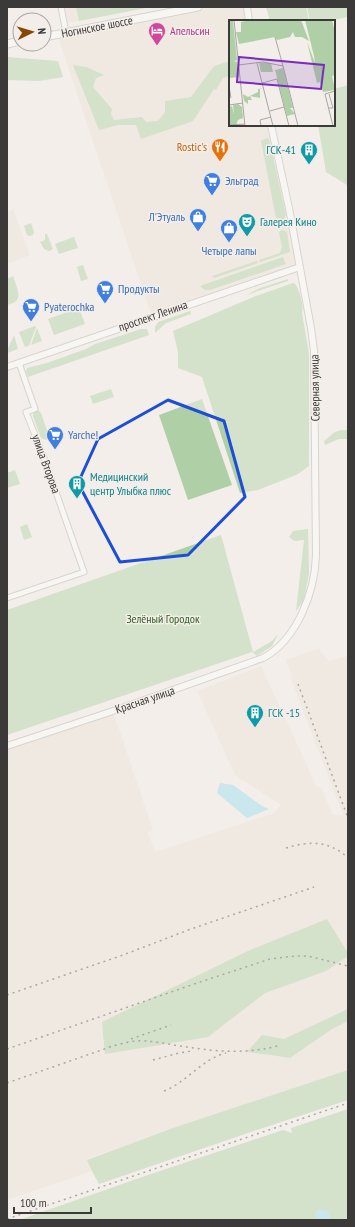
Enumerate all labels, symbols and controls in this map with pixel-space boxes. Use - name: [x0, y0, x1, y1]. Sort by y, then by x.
- north arrow: [12, 12, 52, 52]
- street label: Ногинское шоссе: [60, 12, 134, 41]
- inset map: [229, 20, 335, 126]
- hotel icon: Апельсин: [147, 21, 167, 46]
- place label: Апельсин: [170, 23, 210, 38]
- text: N: [35, 28, 49, 35]
- restaurant icon: Rostic's: [210, 137, 230, 162]
- place label: Rostic's: [177, 139, 207, 154]
- building icon: ГСК-41: [299, 140, 319, 165]
- place label: ГСК-41: [266, 142, 296, 157]
- supermarket icon: Эльград: [202, 171, 222, 196]
- place label: Эльград: [225, 173, 259, 188]
- shop icon: Л'Этуаль: [188, 207, 208, 232]
- place label: Л'Этуаль: [148, 209, 185, 224]
- theatre icon: Галерея Кино: [237, 212, 257, 237]
- place label: Галерея Кино: [260, 214, 317, 229]
- shop icon: Четыре лапы: [219, 218, 239, 243]
- place label: Четыре лапы: [201, 243, 257, 258]
- supermarket icon: Продукты: [95, 279, 115, 304]
- place label: Продукты: [118, 281, 159, 296]
- supermarket icon: Pyaterochka: [21, 297, 41, 322]
- street label: проспект Ленина: [116, 297, 190, 334]
- place label: Pyaterochka: [44, 299, 95, 314]
- street label: Северная улица: [306, 354, 323, 422]
- supermarket icon: Yarche!: [45, 425, 65, 450]
- place label: Yarche!: [68, 427, 98, 442]
- street label: улица Второва: [29, 432, 64, 496]
- place label: Медицинский центр Улыбка плюс: [90, 469, 172, 498]
- building icon: Медицинский центр Улыбка плюс: [67, 474, 87, 499]
- park label: Зелёный Городок: [126, 611, 200, 626]
- street label: Красная улица: [113, 682, 177, 717]
- building icon: ГСК -15: [245, 703, 265, 728]
- place label: ГСК -15: [268, 705, 300, 720]
- scale bar: [14, 1189, 91, 1215]
- text: 100 m: [20, 1195, 47, 1210]

